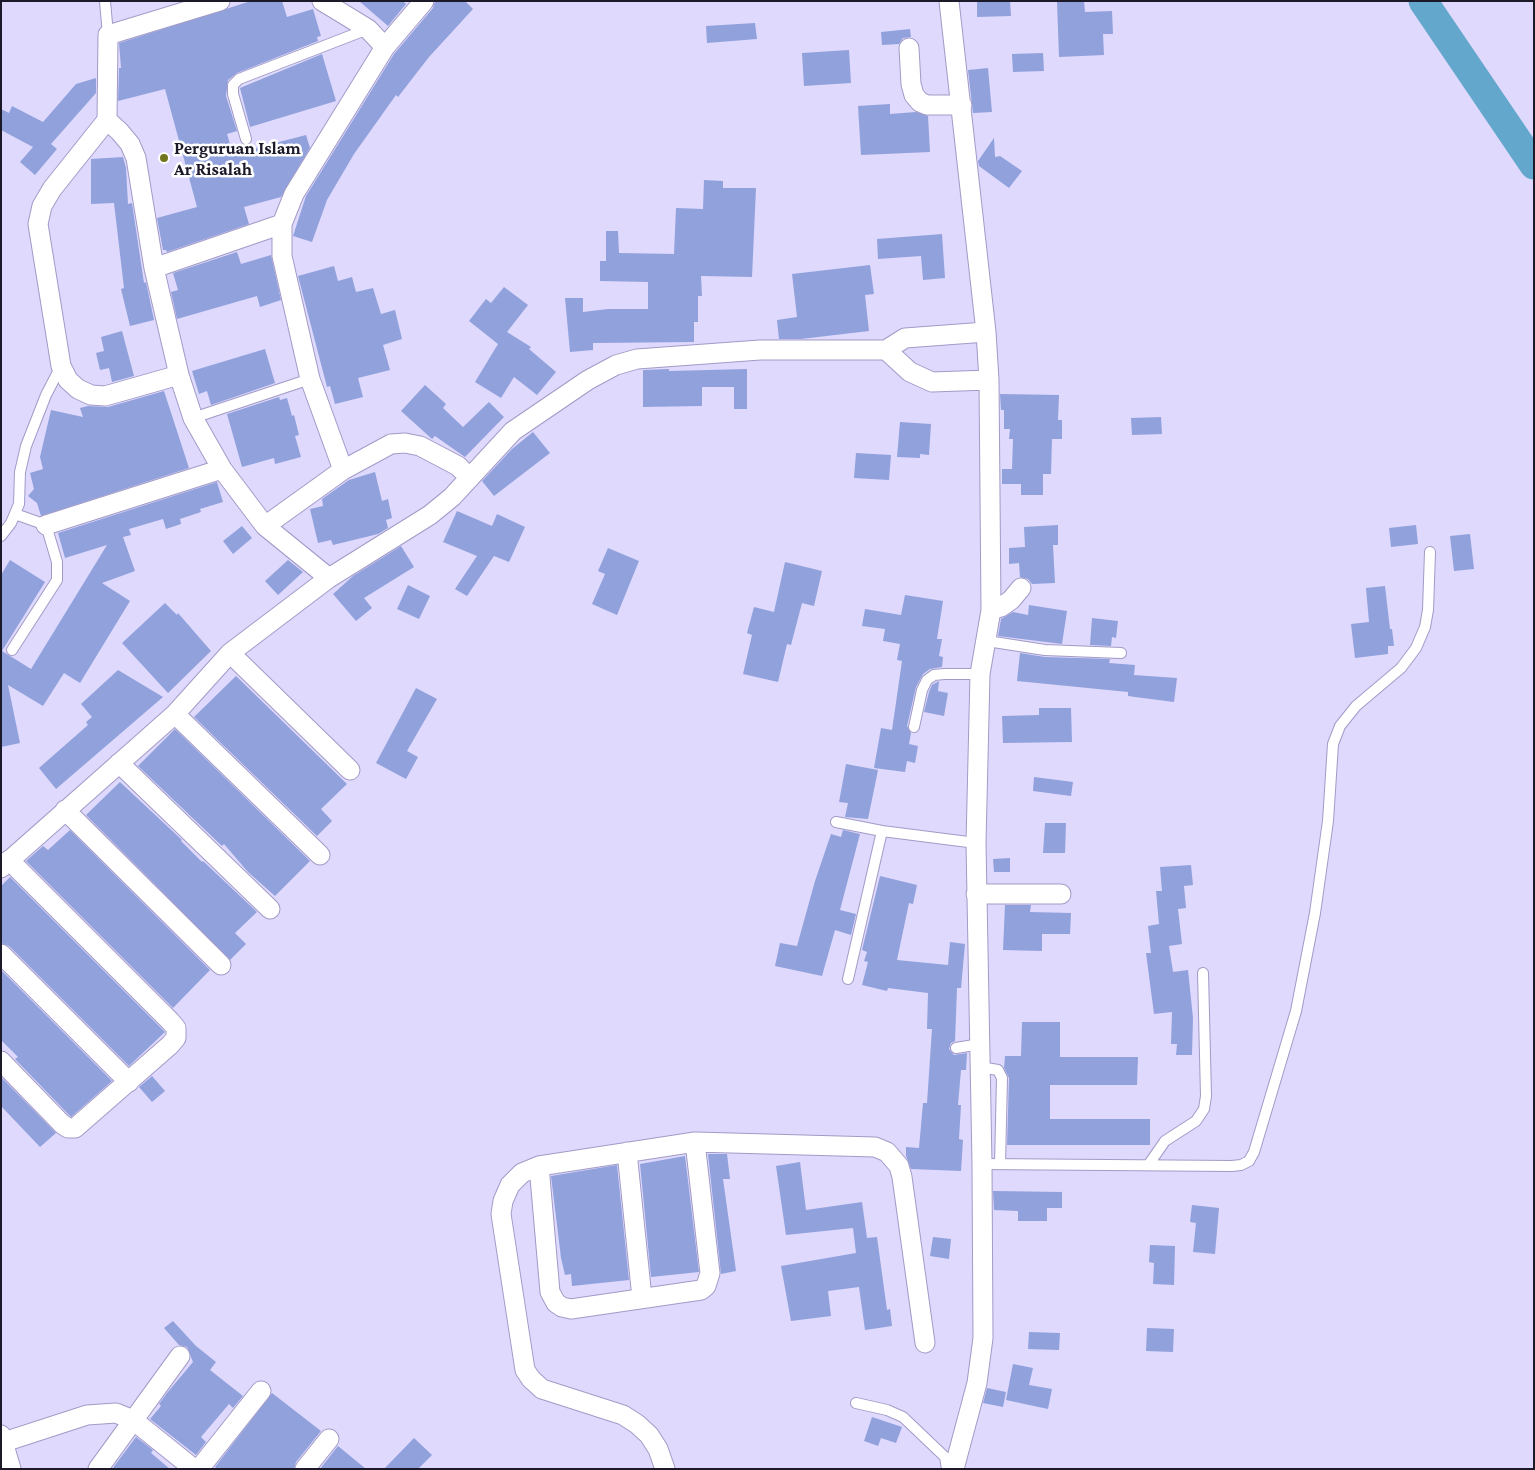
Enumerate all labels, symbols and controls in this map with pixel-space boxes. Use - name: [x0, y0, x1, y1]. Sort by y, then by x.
- place label: Perguruan Islam Ar Risalah: [174, 137, 301, 180]
- marker: Perguruan Islam Ar Risalah: [158, 152, 170, 164]

